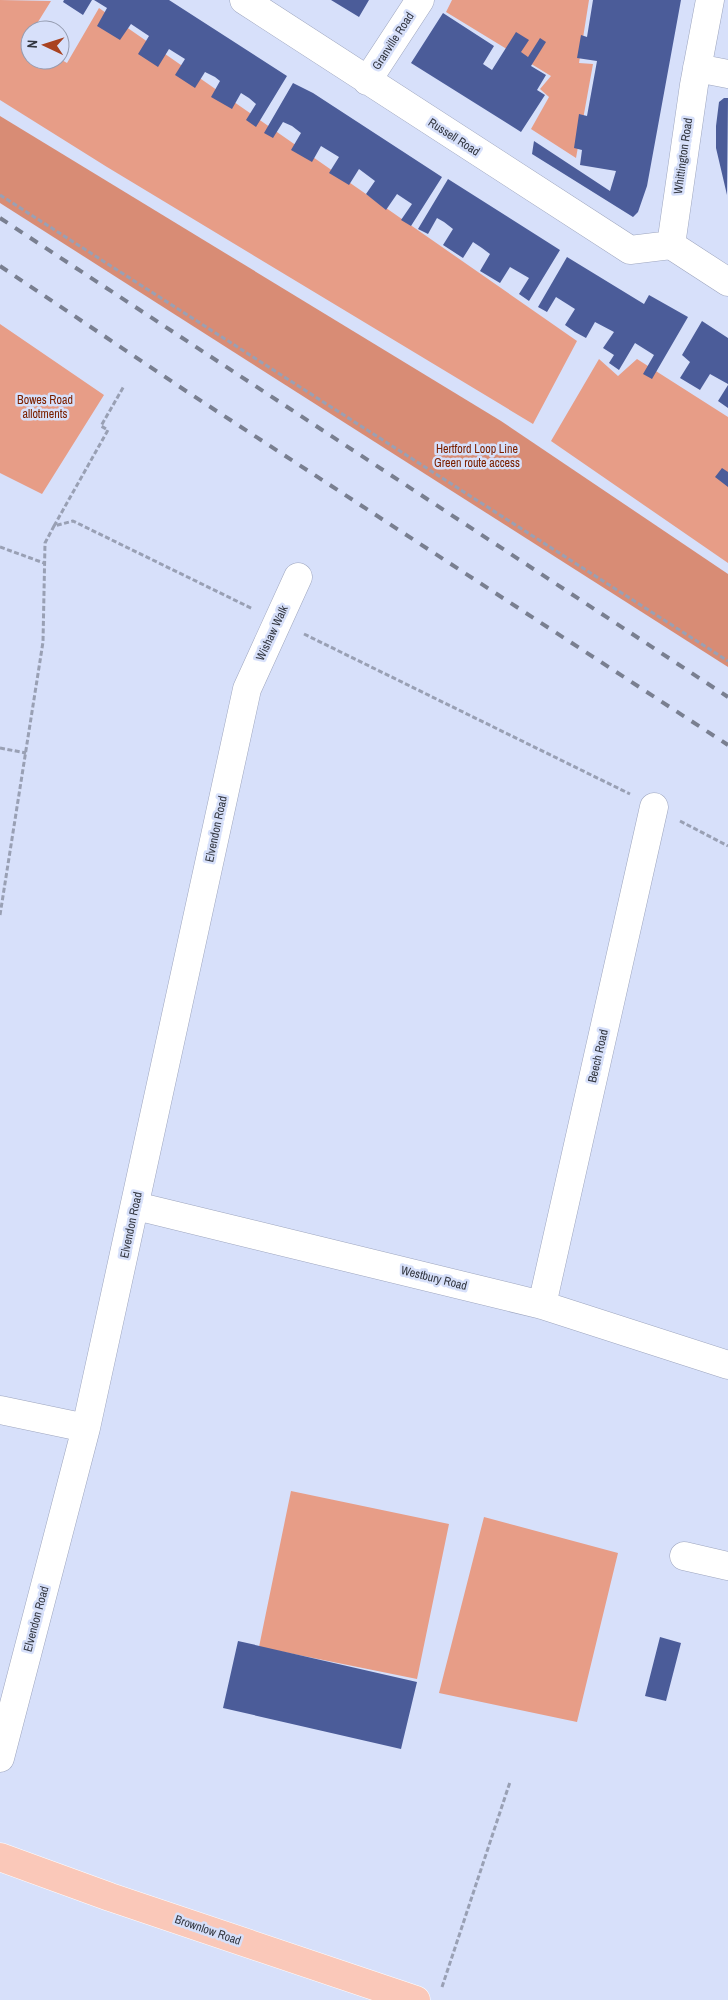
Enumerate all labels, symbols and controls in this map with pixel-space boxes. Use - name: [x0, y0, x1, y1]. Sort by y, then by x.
- street label: Granville Road: [368, 9, 418, 73]
- north arrow: [20, 20, 70, 70]
- text: N: [23, 39, 41, 49]
- street label: Russell Road: [425, 114, 483, 160]
- street label: Whittington Road: [670, 117, 696, 195]
- park label: Bowes Road allotments: [17, 392, 73, 422]
- park label: Hertford Loop Line Green route access: [434, 441, 520, 471]
- street label: Wishaw Walk: [252, 603, 292, 663]
- street label: Elvendon Road: [201, 794, 231, 864]
- street label: Beech Road: [584, 1028, 612, 1084]
- street label: Elvendon Road: [116, 1190, 146, 1260]
- street label: Westbury Road: [399, 1262, 469, 1294]
- street label: Elvendon Road: [20, 1584, 52, 1654]
- street label: Brownlow Road: [173, 1911, 243, 1949]

